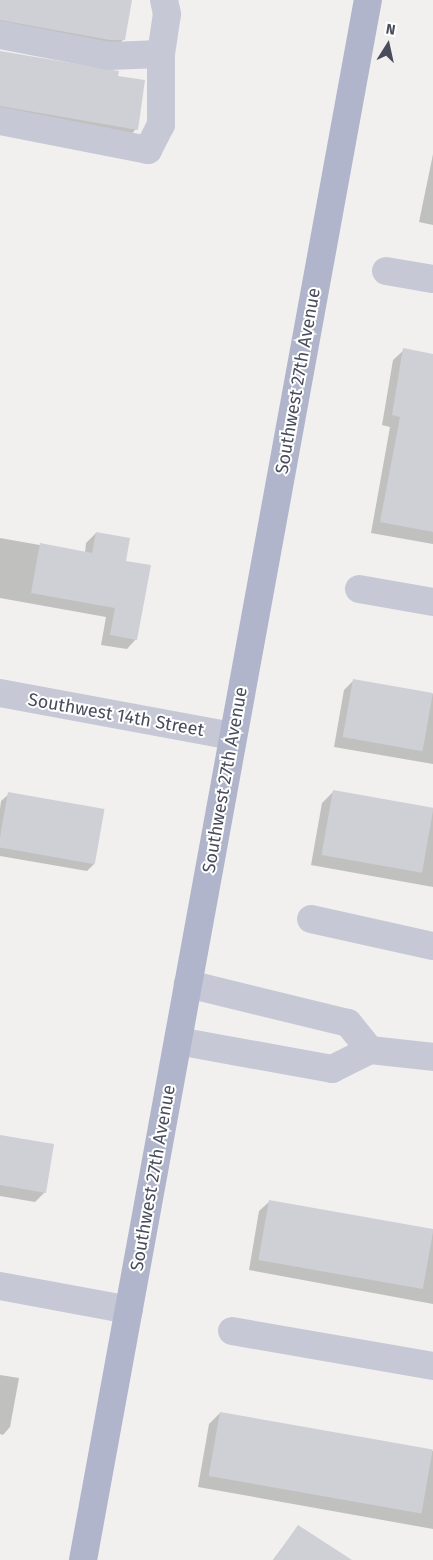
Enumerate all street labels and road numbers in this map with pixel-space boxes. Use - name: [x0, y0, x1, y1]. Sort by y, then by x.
- street label: Southwest 27th Avenue: [271, 286, 325, 476]
- street label: Southwest 27th Avenue: [198, 685, 252, 875]
- street label: Southwest 14th Street: [26, 689, 206, 741]
- street label: Southwest 27th Avenue: [126, 1083, 180, 1273]

